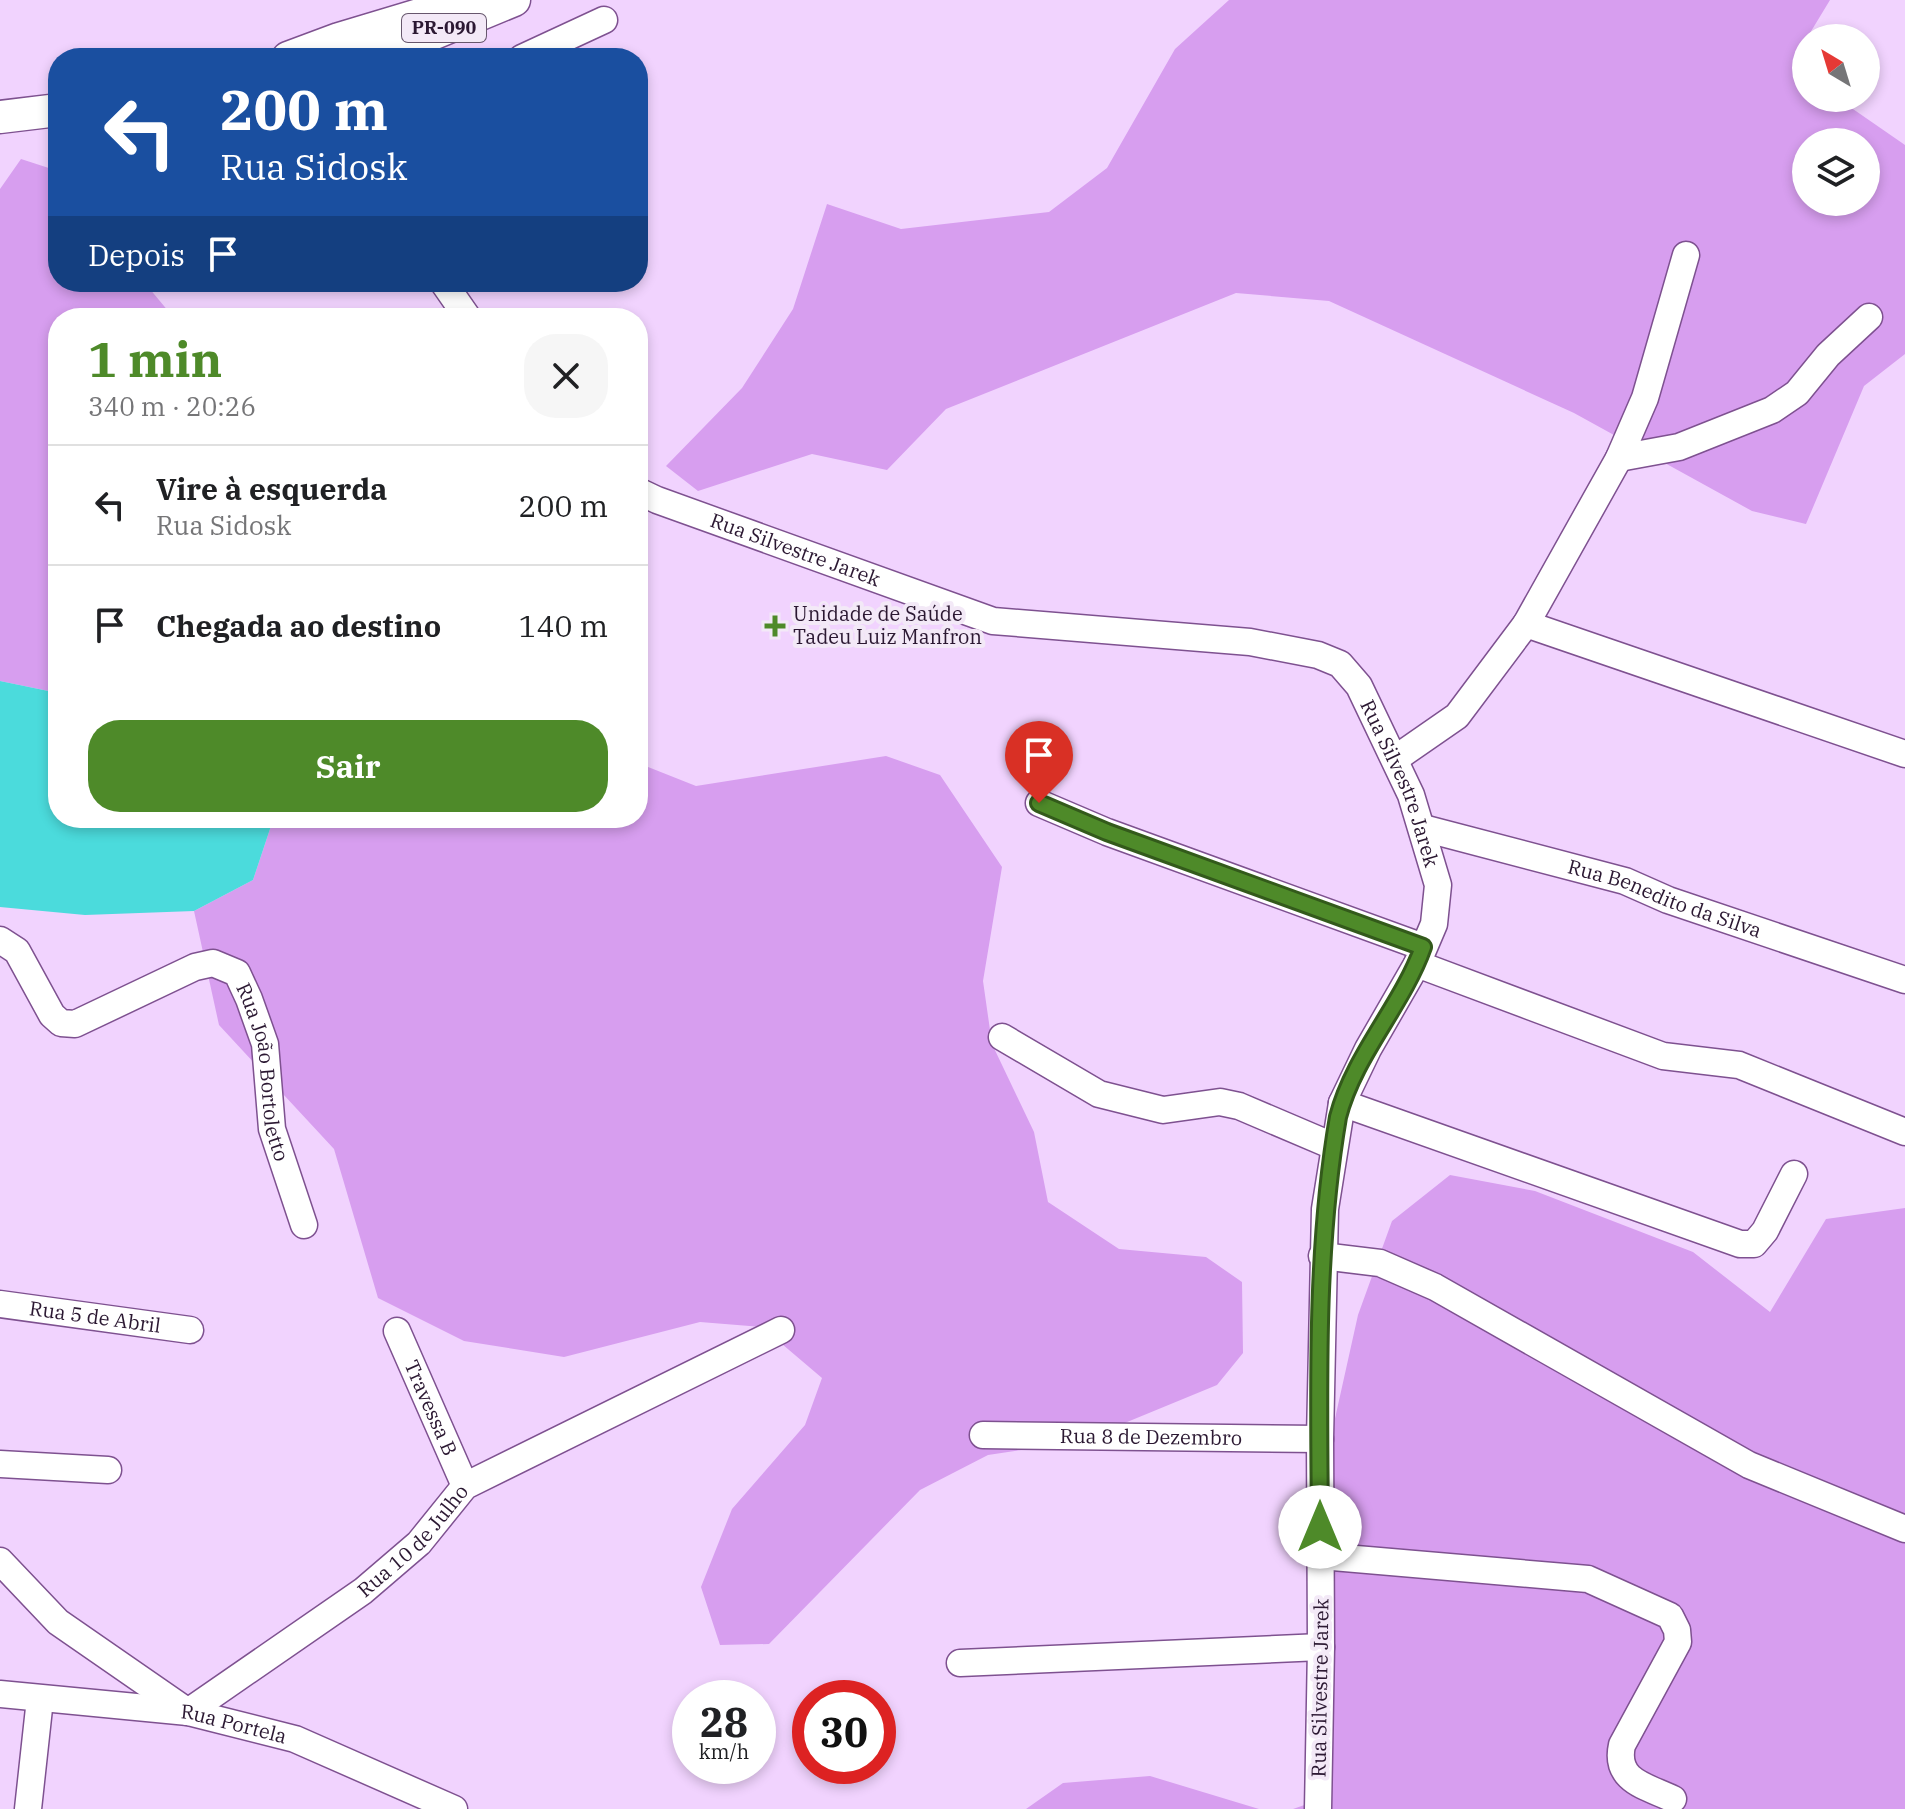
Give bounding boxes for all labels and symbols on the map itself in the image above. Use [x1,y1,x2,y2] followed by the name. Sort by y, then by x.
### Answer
[402,14,486,42] road number: PR-090
[1792,24,1880,112] north arrow
[707,506,884,592] street label: Rua Silvestre Jarek
[793,600,982,650] place label: Unidade de Saúde Tadeu Luiz Manfron
[764,615,786,637] marker: Unidade de Saúde Tadeu Luiz Manfron
[1354,695,1446,870] street label: Rua Silvestre Jarek
[1005,721,1073,803] pin
[1565,853,1765,944] street label: Rua Benedito da Silva
[230,978,296,1164] street label: Rua João Bortoletto
[28,1294,163,1339] street label: Rua 5 de Abril
[398,1356,464,1460] street label: Travessa B
[1060,1422,1242,1451] street label: Rua 8 de Dezembro
[351,1479,474,1603] street label: Rua 10 de Julho
[1278,1485,1362,1569] position arrow
[1304,1598,1335,1778] street label: Rua Silvestre Jarek
[792,1680,896,1784] speed limit sign: 30
[180,1697,290,1749] street label: Rua Portela

